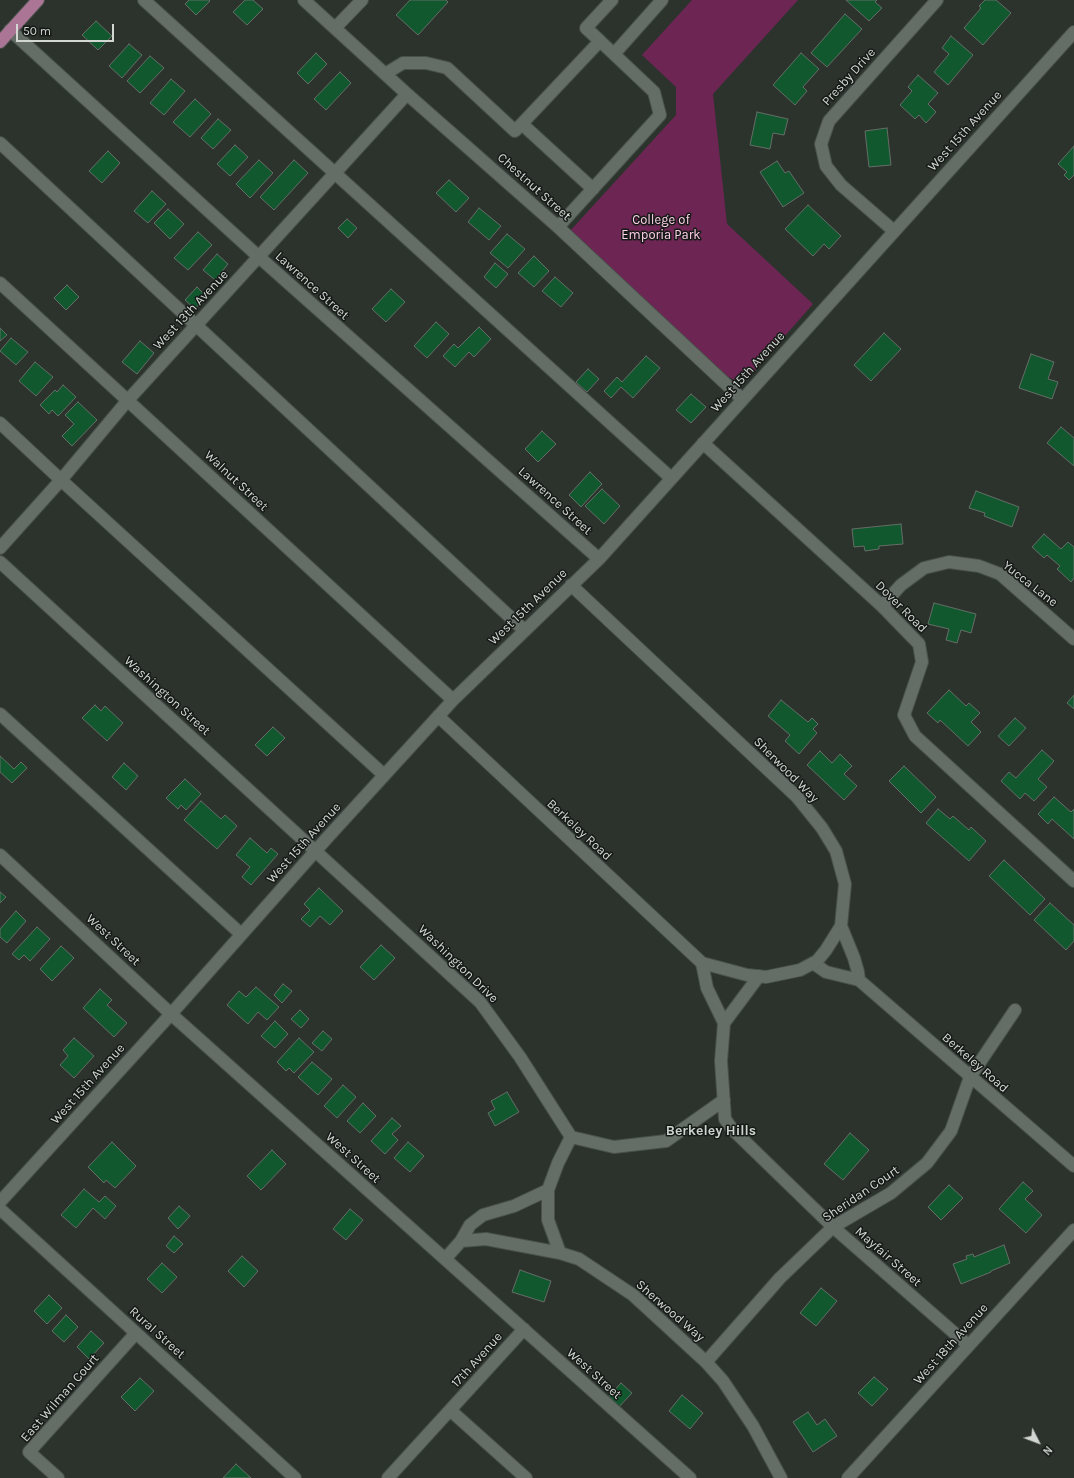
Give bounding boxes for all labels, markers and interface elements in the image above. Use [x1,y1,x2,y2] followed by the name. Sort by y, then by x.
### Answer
[18,16,116,42] scale bar
[23,24,51,38] text: 50 m
[819,45,879,109] street label: Presby Drive
[925,88,1005,174] street label: West 15th Avenue
[494,150,574,224] street label: Chestnut Street
[621,212,701,243] park label: College of Emporia Park
[272,249,352,323] street label: Lawrence Street
[150,267,232,353] street label: West 13th Avenue
[708,329,788,415] street label: West 15th Avenue
[201,448,271,514] street label: Walnut Street
[515,464,595,538] street label: Lawrence Street
[999,558,1061,610] street label: Yucca Lane
[486,566,570,648] street label: West 15th Avenue
[872,578,930,636] street label: Dover Road
[121,653,213,739] street label: Washington Street
[750,734,822,806] street label: Sherwood Way
[543,796,615,864] street label: Berkeley Road
[264,800,344,886] street label: West 15th Avenue
[83,911,143,969] street label: West Street
[415,922,501,1006] street label: Washington Drive
[939,1030,1011,1096] street label: Berkeley Road
[48,1041,128,1127] street label: West 15th Avenue
[666,1123,756,1139] district label: Berkeley Hills
[322,1129,384,1187] street label: West Street
[820,1163,902,1225] street label: Sheridan Court
[851,1224,925,1290] street label: Mayfair Street
[632,1277,708,1345] street label: Sherwood Way
[911,1300,991,1388] street label: West 18th Avenue
[126,1304,188,1362] street label: Rural Street
[448,1329,506,1391] street label: 17th Avenue
[563,1345,625,1403] street label: West Street
[18,1351,102,1445] street label: East Wilman Court
[1018,1422,1058,1462] north arrow
[1040,1443,1055,1458] text: N

